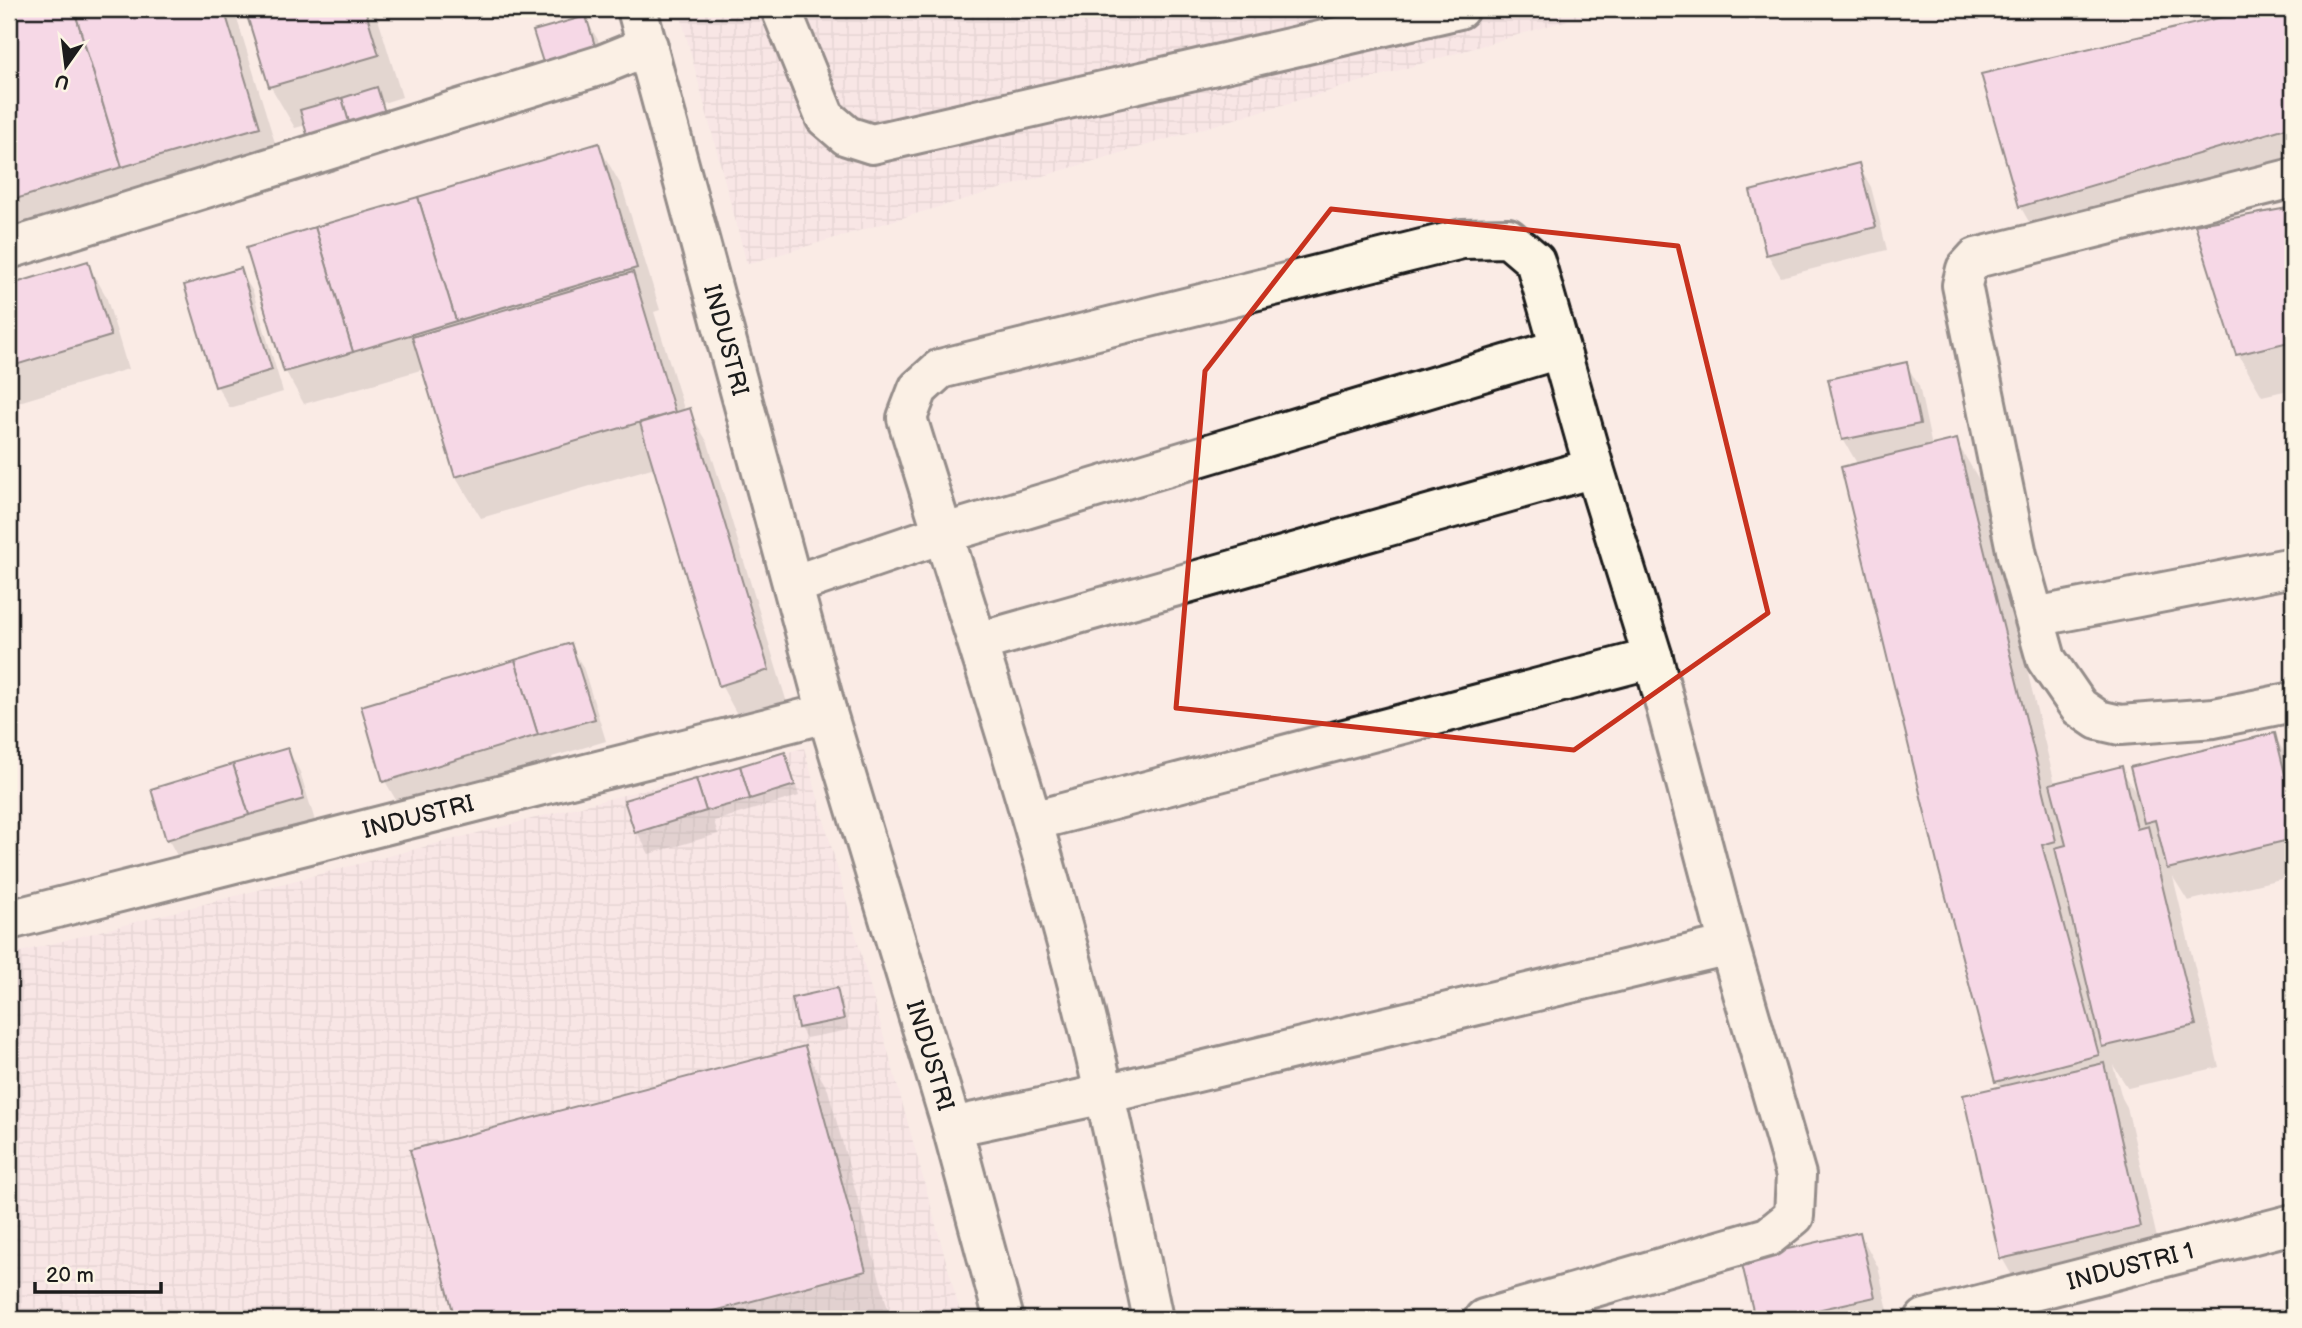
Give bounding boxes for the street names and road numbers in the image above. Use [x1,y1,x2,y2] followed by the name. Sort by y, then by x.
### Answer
[697,282,755,399] street label: INDUSTRI
[360,789,477,845] street label: INDUSTRI
[900,997,960,1114] street label: INDUSTRI
[2064,1236,2197,1297] street label: INDUSTRI 1

